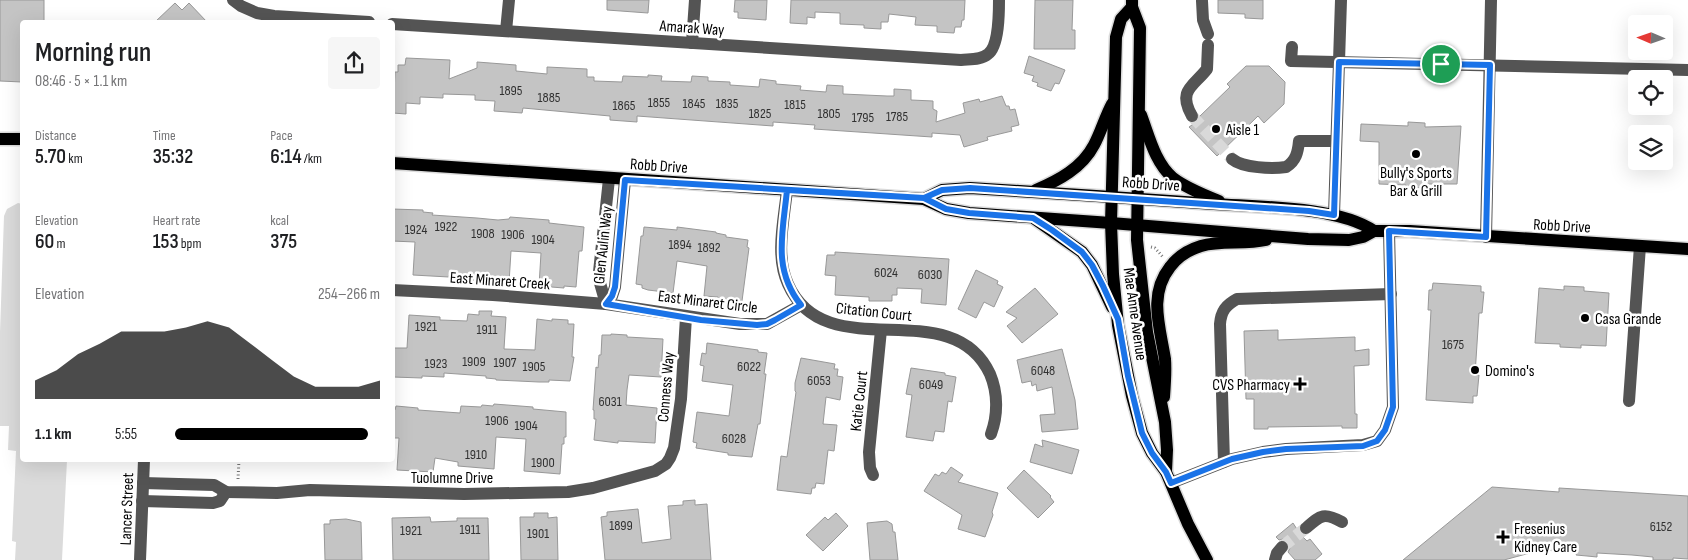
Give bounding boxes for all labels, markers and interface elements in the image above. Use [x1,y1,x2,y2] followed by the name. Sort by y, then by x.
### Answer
[1628,15,1672,60] north arrow
[1628,15,1673,170] map controls
[658,17,725,40] street label: Amarak Way
[35,36,151,69] text: Morning run
[328,37,380,89] button: share
[1420,43,1462,85] pin
[1427,50,1455,78] icon: arrive
[1628,70,1673,115] button: locate
[35,72,127,91] text: 08:46 · 5 × 1.1 km
[500,82,523,99] house number: 1895
[538,89,561,106] house number: 1885
[648,94,671,111] house number: 1855
[683,95,706,112] house number: 1845
[716,95,739,112] house number: 1835
[784,96,806,113] house number: 1815
[613,97,636,114] house number: 1865
[749,105,772,122] house number: 1825
[818,105,841,122] house number: 1805
[886,108,908,125] house number: 1785
[852,109,875,126] house number: 1795
[1225,121,1260,140] place label: Aisle 1
[1210,123,1222,135] marker: Aisle 1
[1628,125,1673,170] button: layers
[35,127,76,144] text: Distance
[153,127,176,144] text: Time
[270,127,293,144] text: Pace
[35,144,66,169] text: 5.70
[153,144,193,169] text: 35:32
[270,144,302,169] text: 6:14
[1410,148,1422,160] marker: Bully's Sports Bar & Grill
[66,150,83,167] text: km
[302,150,322,167] text: /km
[629,155,688,178] street label: Robb Drive
[1380,164,1452,201] place label: Bully's Sports Bar & Grill
[1121,173,1180,196] street label: Robb Drive
[590,205,617,285] street label: Glen Aulin Way
[35,212,78,229] text: Elevation
[153,212,200,229] text: Heart rate
[270,212,289,229] text: kcal
[1533,216,1591,237] street label: Robb Drive
[435,218,458,235] house number: 1922
[405,221,427,238] house number: 1924
[471,225,495,242] house number: 1908
[501,226,525,243] house number: 1906
[35,229,54,254] text: 60
[153,229,179,254] text: 153
[270,229,297,254] text: 375
[531,231,555,248] house number: 1904
[54,235,66,252] text: m
[179,235,201,252] text: bpm
[668,236,692,253] house number: 1894
[697,239,721,256] house number: 1892
[874,264,898,281] house number: 6024
[918,266,942,283] house number: 6030
[1119,267,1150,362] street label: Mae Anne Avenue
[449,269,551,294] street label: East Minaret Creek
[35,285,84,304] text: Elevation
[318,285,380,304] text: 254–266 m
[657,287,759,318] street label: East Minaret Circle
[835,299,913,326] street label: Citation Court
[1595,310,1662,329] place label: Casa Grande
[1579,312,1591,324] marker: Casa Grande
[415,318,437,335] house number: 1921
[477,321,498,338] house number: 1911
[1442,336,1465,353] house number: 1675
[654,351,679,423] street label: Conness Way
[462,353,486,370] house number: 1909
[494,354,517,371] house number: 1907
[425,355,448,372] house number: 1923
[523,358,546,375] house number: 1905
[737,358,761,375] house number: 6022
[1031,362,1055,379] house number: 6048
[1485,362,1535,381] place label: Domino's
[1469,364,1481,376] marker: Domino's
[847,370,872,432] street label: Katie Court
[807,372,831,389] house number: 6053
[919,376,943,393] house number: 6049
[1212,376,1290,395] place label: CVS Pharmacy
[1294,378,1306,390] marker: CVS Pharmacy
[598,393,622,410] house number: 6031
[485,412,509,429] house number: 1906
[514,417,538,434] house number: 1904
[35,425,72,444] text: 1.1 km
[115,425,137,444] text: 5:55
[722,430,746,447] house number: 6028
[465,446,487,463] house number: 1910
[531,454,555,471] house number: 1900
[411,469,493,488] street label: Tuolumne Drive
[117,472,138,546] street label: Lancer Street
[609,517,633,534] house number: 1899
[1650,518,1672,535] house number: 6152
[1514,520,1577,557] place label: Fresenius Kidney Care
[460,521,481,538] house number: 1911
[400,522,422,539] house number: 1921
[527,525,549,542] house number: 1901
[1496,530,1510,544] marker: Fresenius Kidney Care

